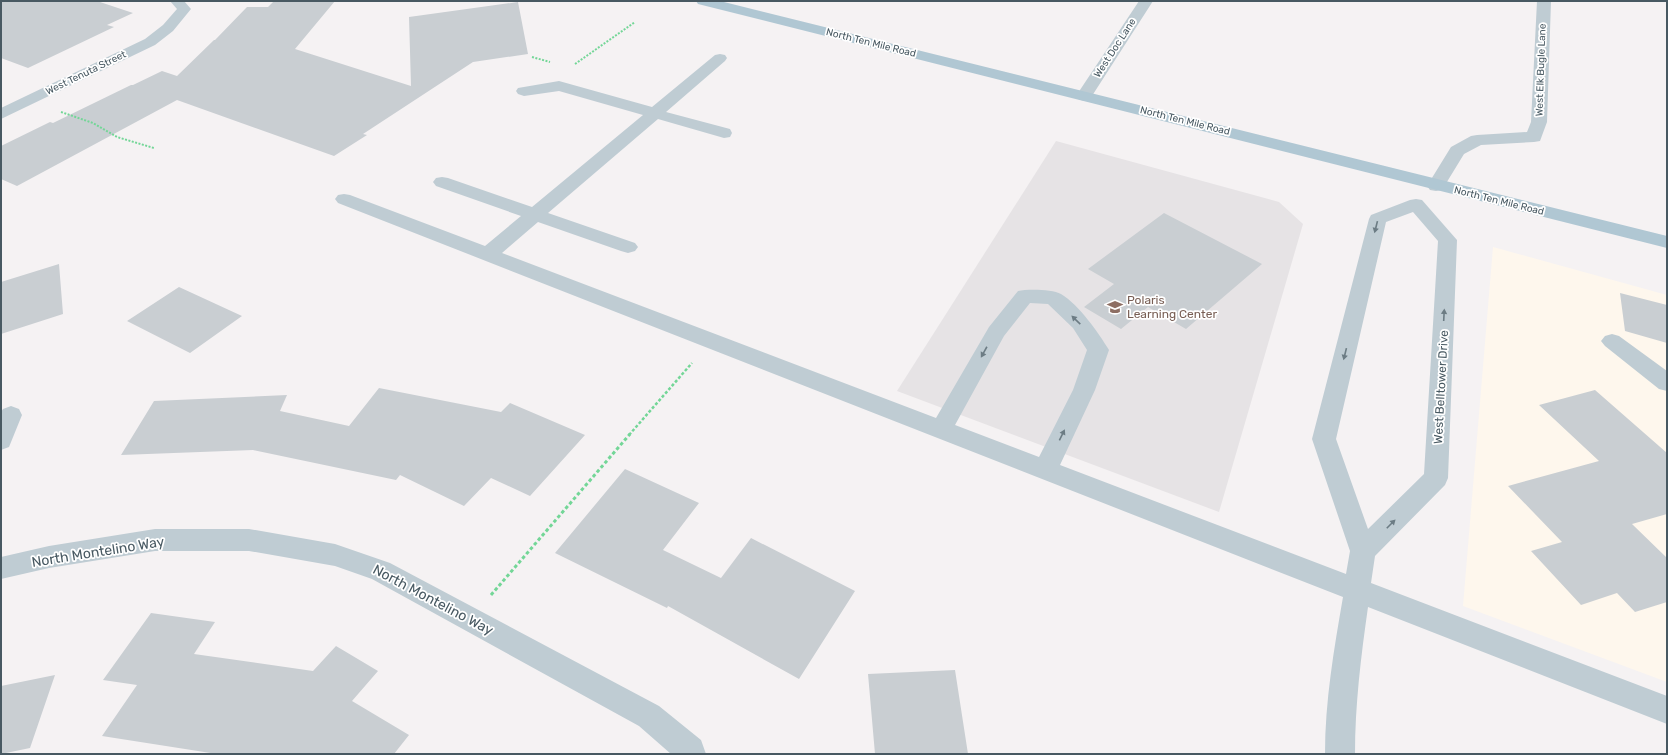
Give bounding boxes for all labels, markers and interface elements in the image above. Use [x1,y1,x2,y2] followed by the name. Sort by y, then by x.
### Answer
[1091,16,1139,80] street label: West Doc Lane
[1533,23,1549,117] street label: West Elk Bugle Lane
[825,26,917,60] street label: North Ten Mile Road
[44,48,128,98] street label: West Tenuta Street
[1139,104,1231,138] street label: North Ten Mile Road
[1453,184,1545,218] street label: North Ten Mile Road
[1373,221,1379,234] one-way arrow
[1127,293,1217,321] place label: Polaris Learning Center
[1106,298,1124,316] school or university icon: Polaris Learning Center
[1441,309,1448,321] one-way arrow
[1071,315,1081,325] one-way arrow
[1431,329,1451,444] street label: West Belltower Drive
[981,347,988,358] one-way arrow
[1342,348,1348,360] one-way arrow
[1059,429,1065,441] one-way arrow
[1386,519,1396,528] one-way arrow
[30,533,166,571] street label: North Montelino Way
[370,561,496,639] street label: North Montelino Way

